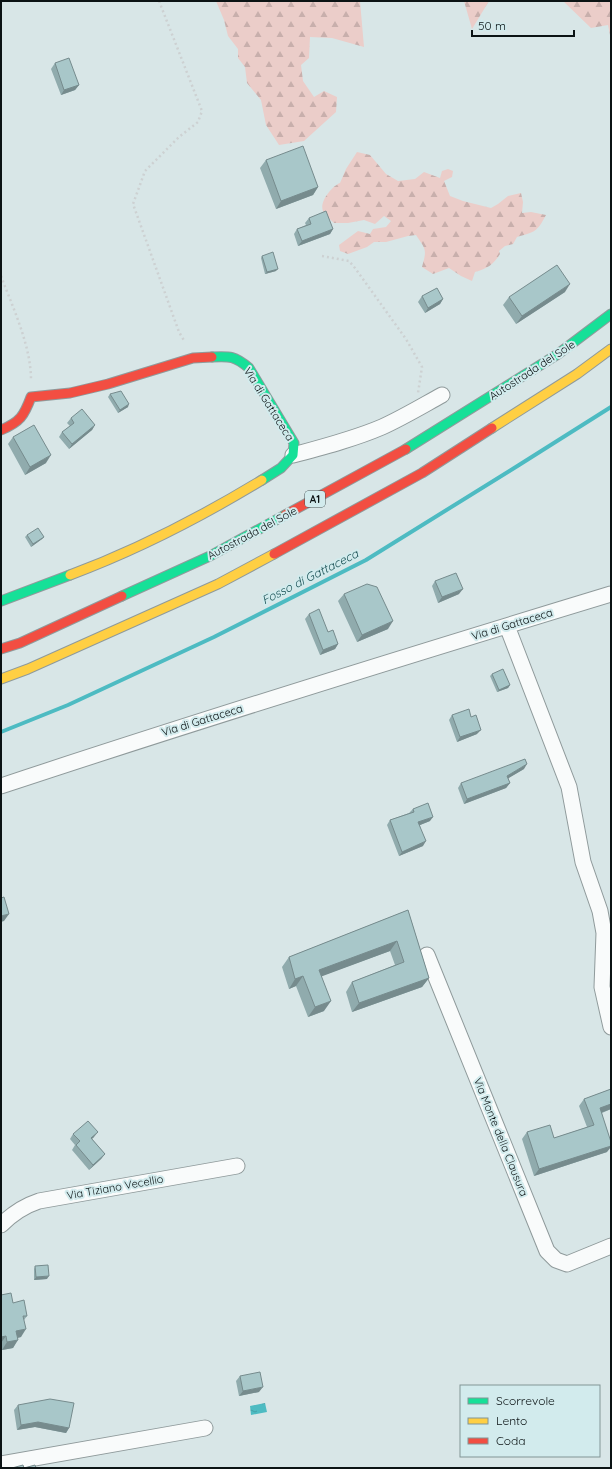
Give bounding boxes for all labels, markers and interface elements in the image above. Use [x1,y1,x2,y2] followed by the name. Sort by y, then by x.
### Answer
[472,12,574,38] scale bar
[478,18,506,33] text: 50 m
[486,337,578,403] street label: Autostrada del Sole
[241,365,297,443] street label: Via di Gattaceca
[305,491,325,507] road number: A1
[205,503,299,563] street label: Autostrada del Sole
[259,545,361,607] water label: Fosso di Gattaceca
[470,605,554,643] street label: Via di Gattaceca
[160,701,244,739] street label: Via di Gattaceca
[471,1076,531,1198] street label: Via Monte della Clausura
[66,1172,165,1202] street label: Via Tiziano Vecellio
[460,1385,600,1457] legend
[496,1393,555,1408] text: Scorrevole
[496,1413,527,1428] text: Lento
[496,1433,526,1448] text: Coda

